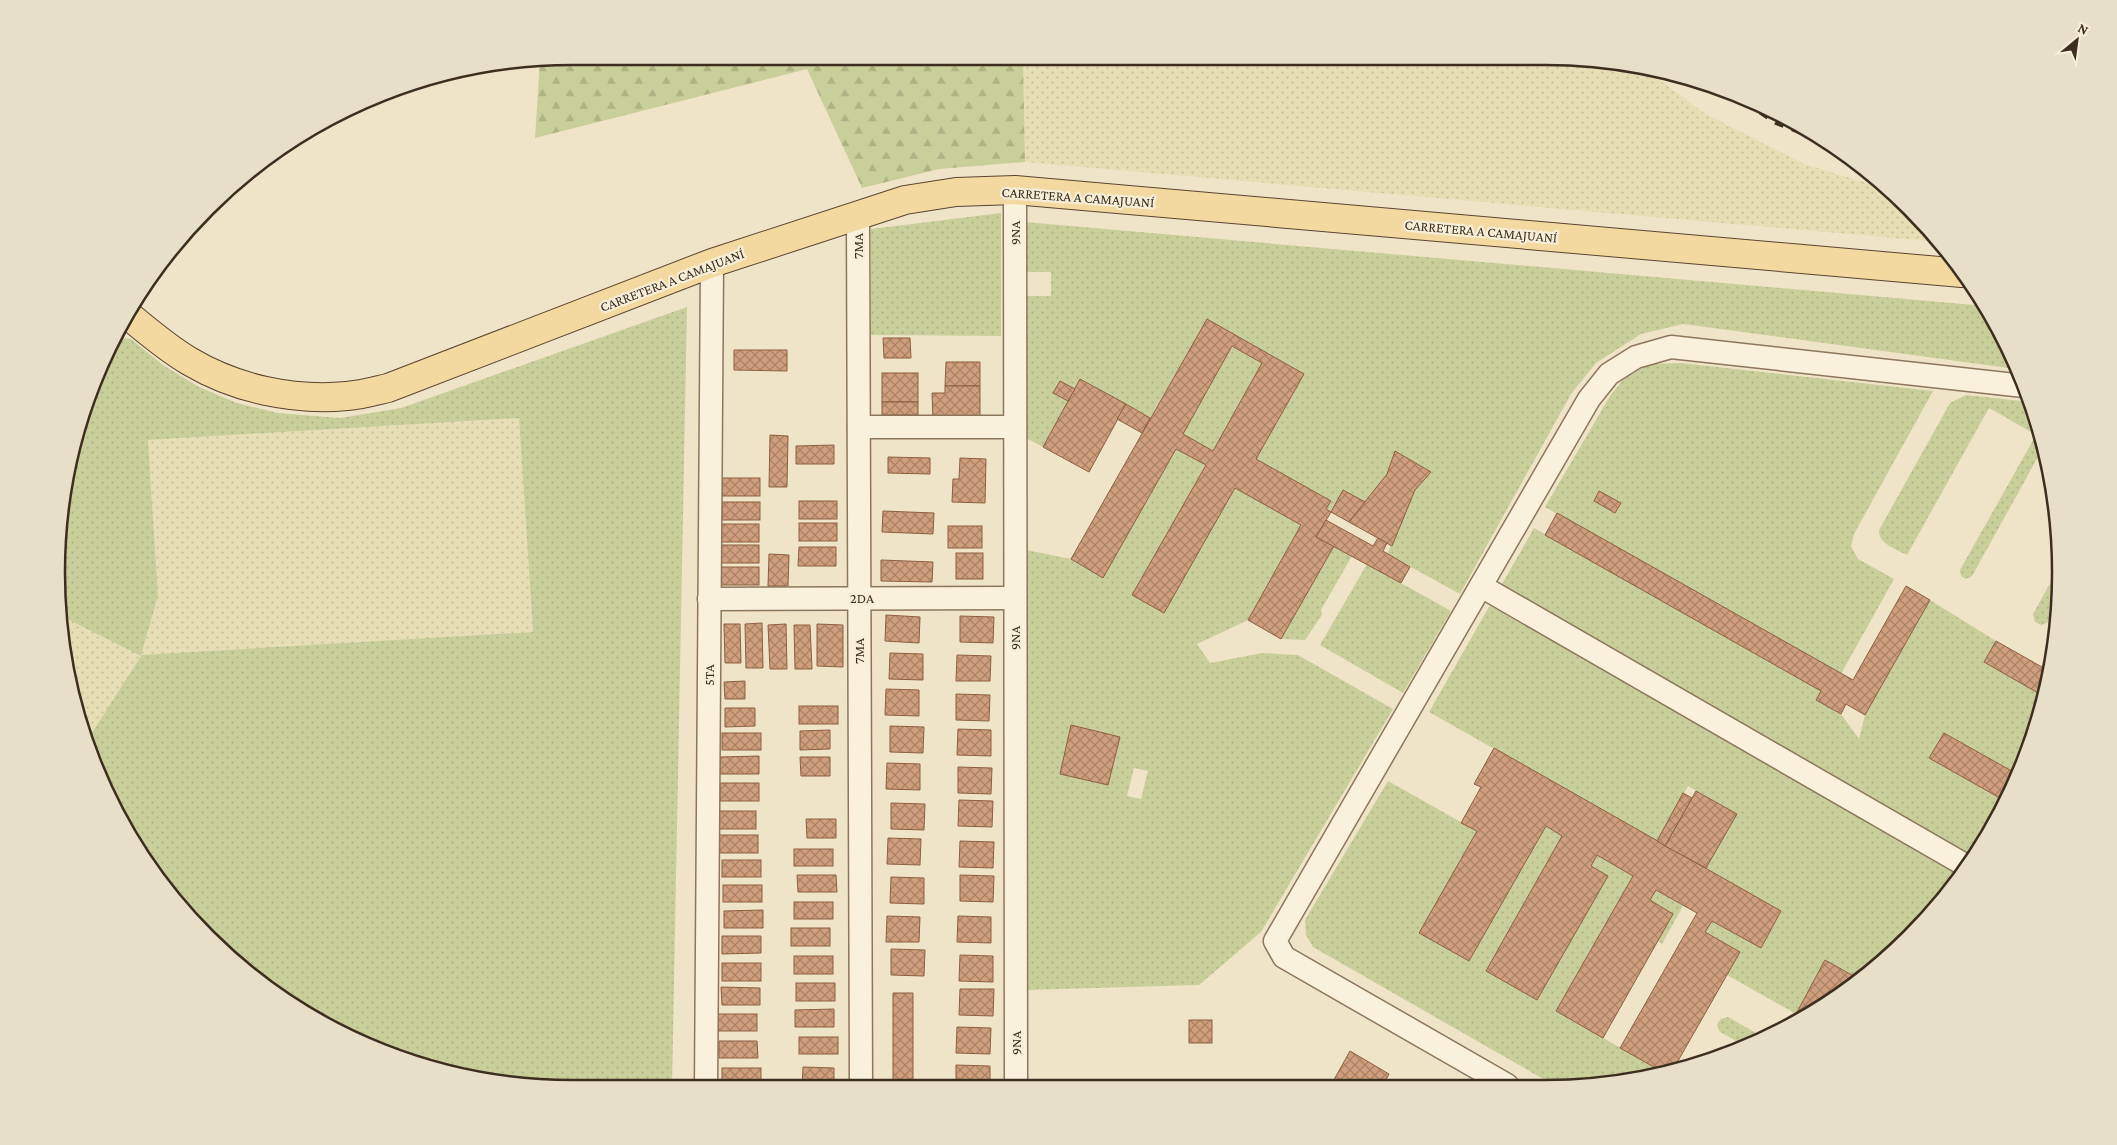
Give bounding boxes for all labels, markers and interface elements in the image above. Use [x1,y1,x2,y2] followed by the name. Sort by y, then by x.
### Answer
[2052,15,2102,65] north arrow
[2075,19,2092,38] text: N
[1001,184,1155,210] street label: CARRETERA A CAMAJUANÍ
[1404,216,1558,246] street label: CARRETERA A CAMAJUANÍ
[1007,221,1023,245] street label: 9NA
[850,233,866,259] street label: 7MA
[598,245,746,315] street label: CARRETERA A CAMAJUANÍ
[850,590,874,606] street label: 2DA
[1007,626,1023,650] street label: 9NA
[851,638,867,664] street label: 7MA
[701,664,717,686] street label: 5TA
[1008,1031,1024,1055] street label: 9NA

